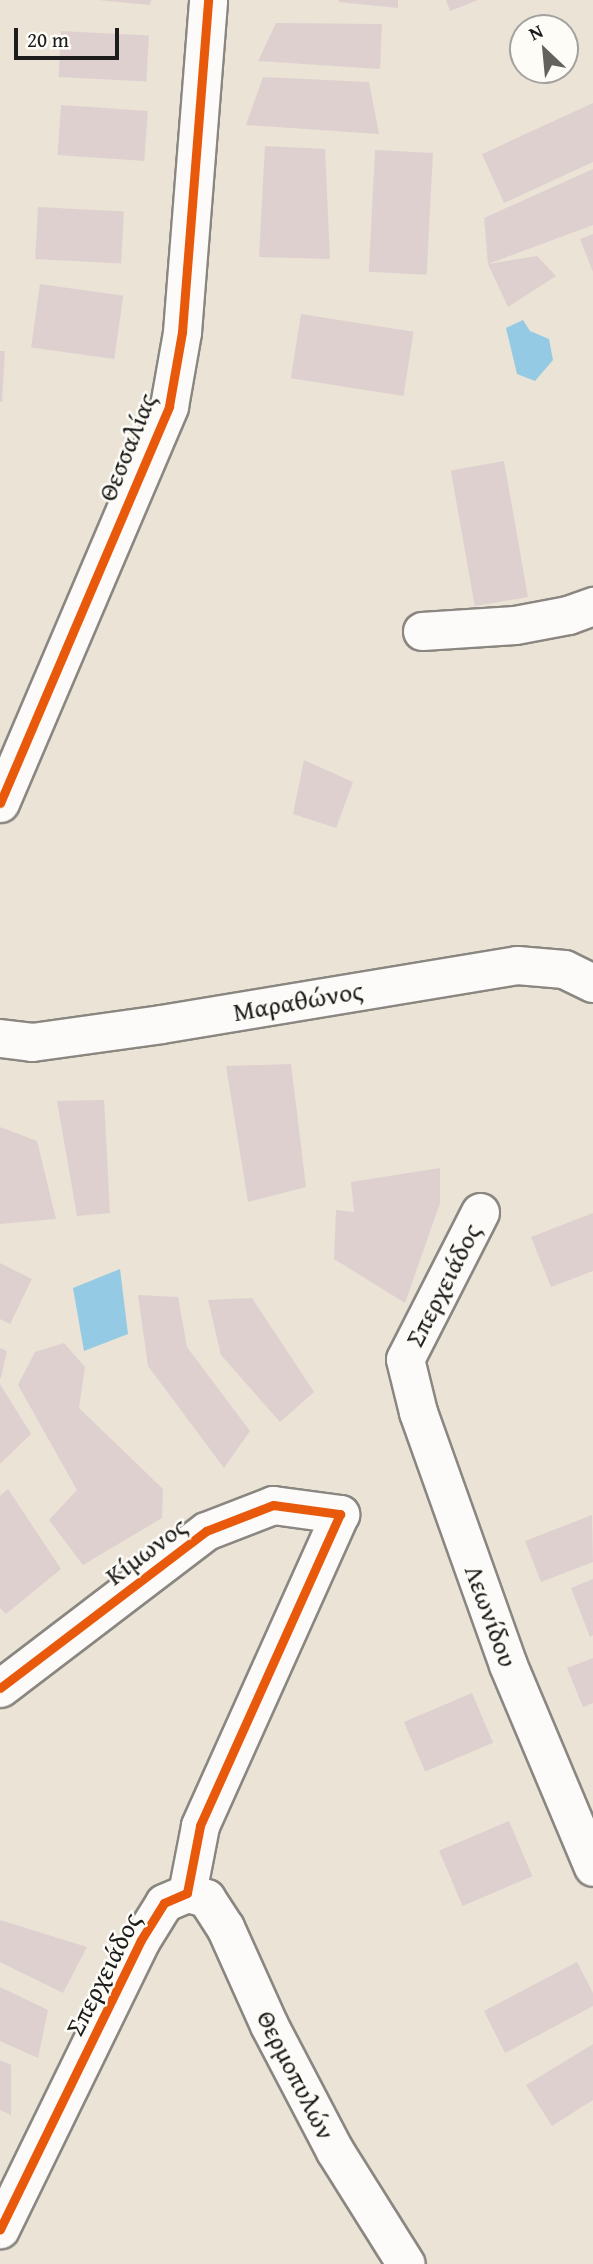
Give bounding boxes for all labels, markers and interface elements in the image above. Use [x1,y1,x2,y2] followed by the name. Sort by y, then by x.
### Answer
[18,14,122,58] scale bar
[509,14,579,84] north arrow
[524,17,548,47] text: N
[27,24,69,55] text: 20 m
[91,388,163,506] street label: Θεσσαλίας
[231,974,365,1028] street label: Μαραθώνος
[399,1218,487,1352] street label: Σπερχειάδος
[99,1510,193,1592] street label: Κίμωνος
[458,1561,524,1671] street label: Λεωνίδου
[59,1907,147,2041] street label: Σπερχειάδος
[250,2005,342,2145] street label: Θερμοπυλών

